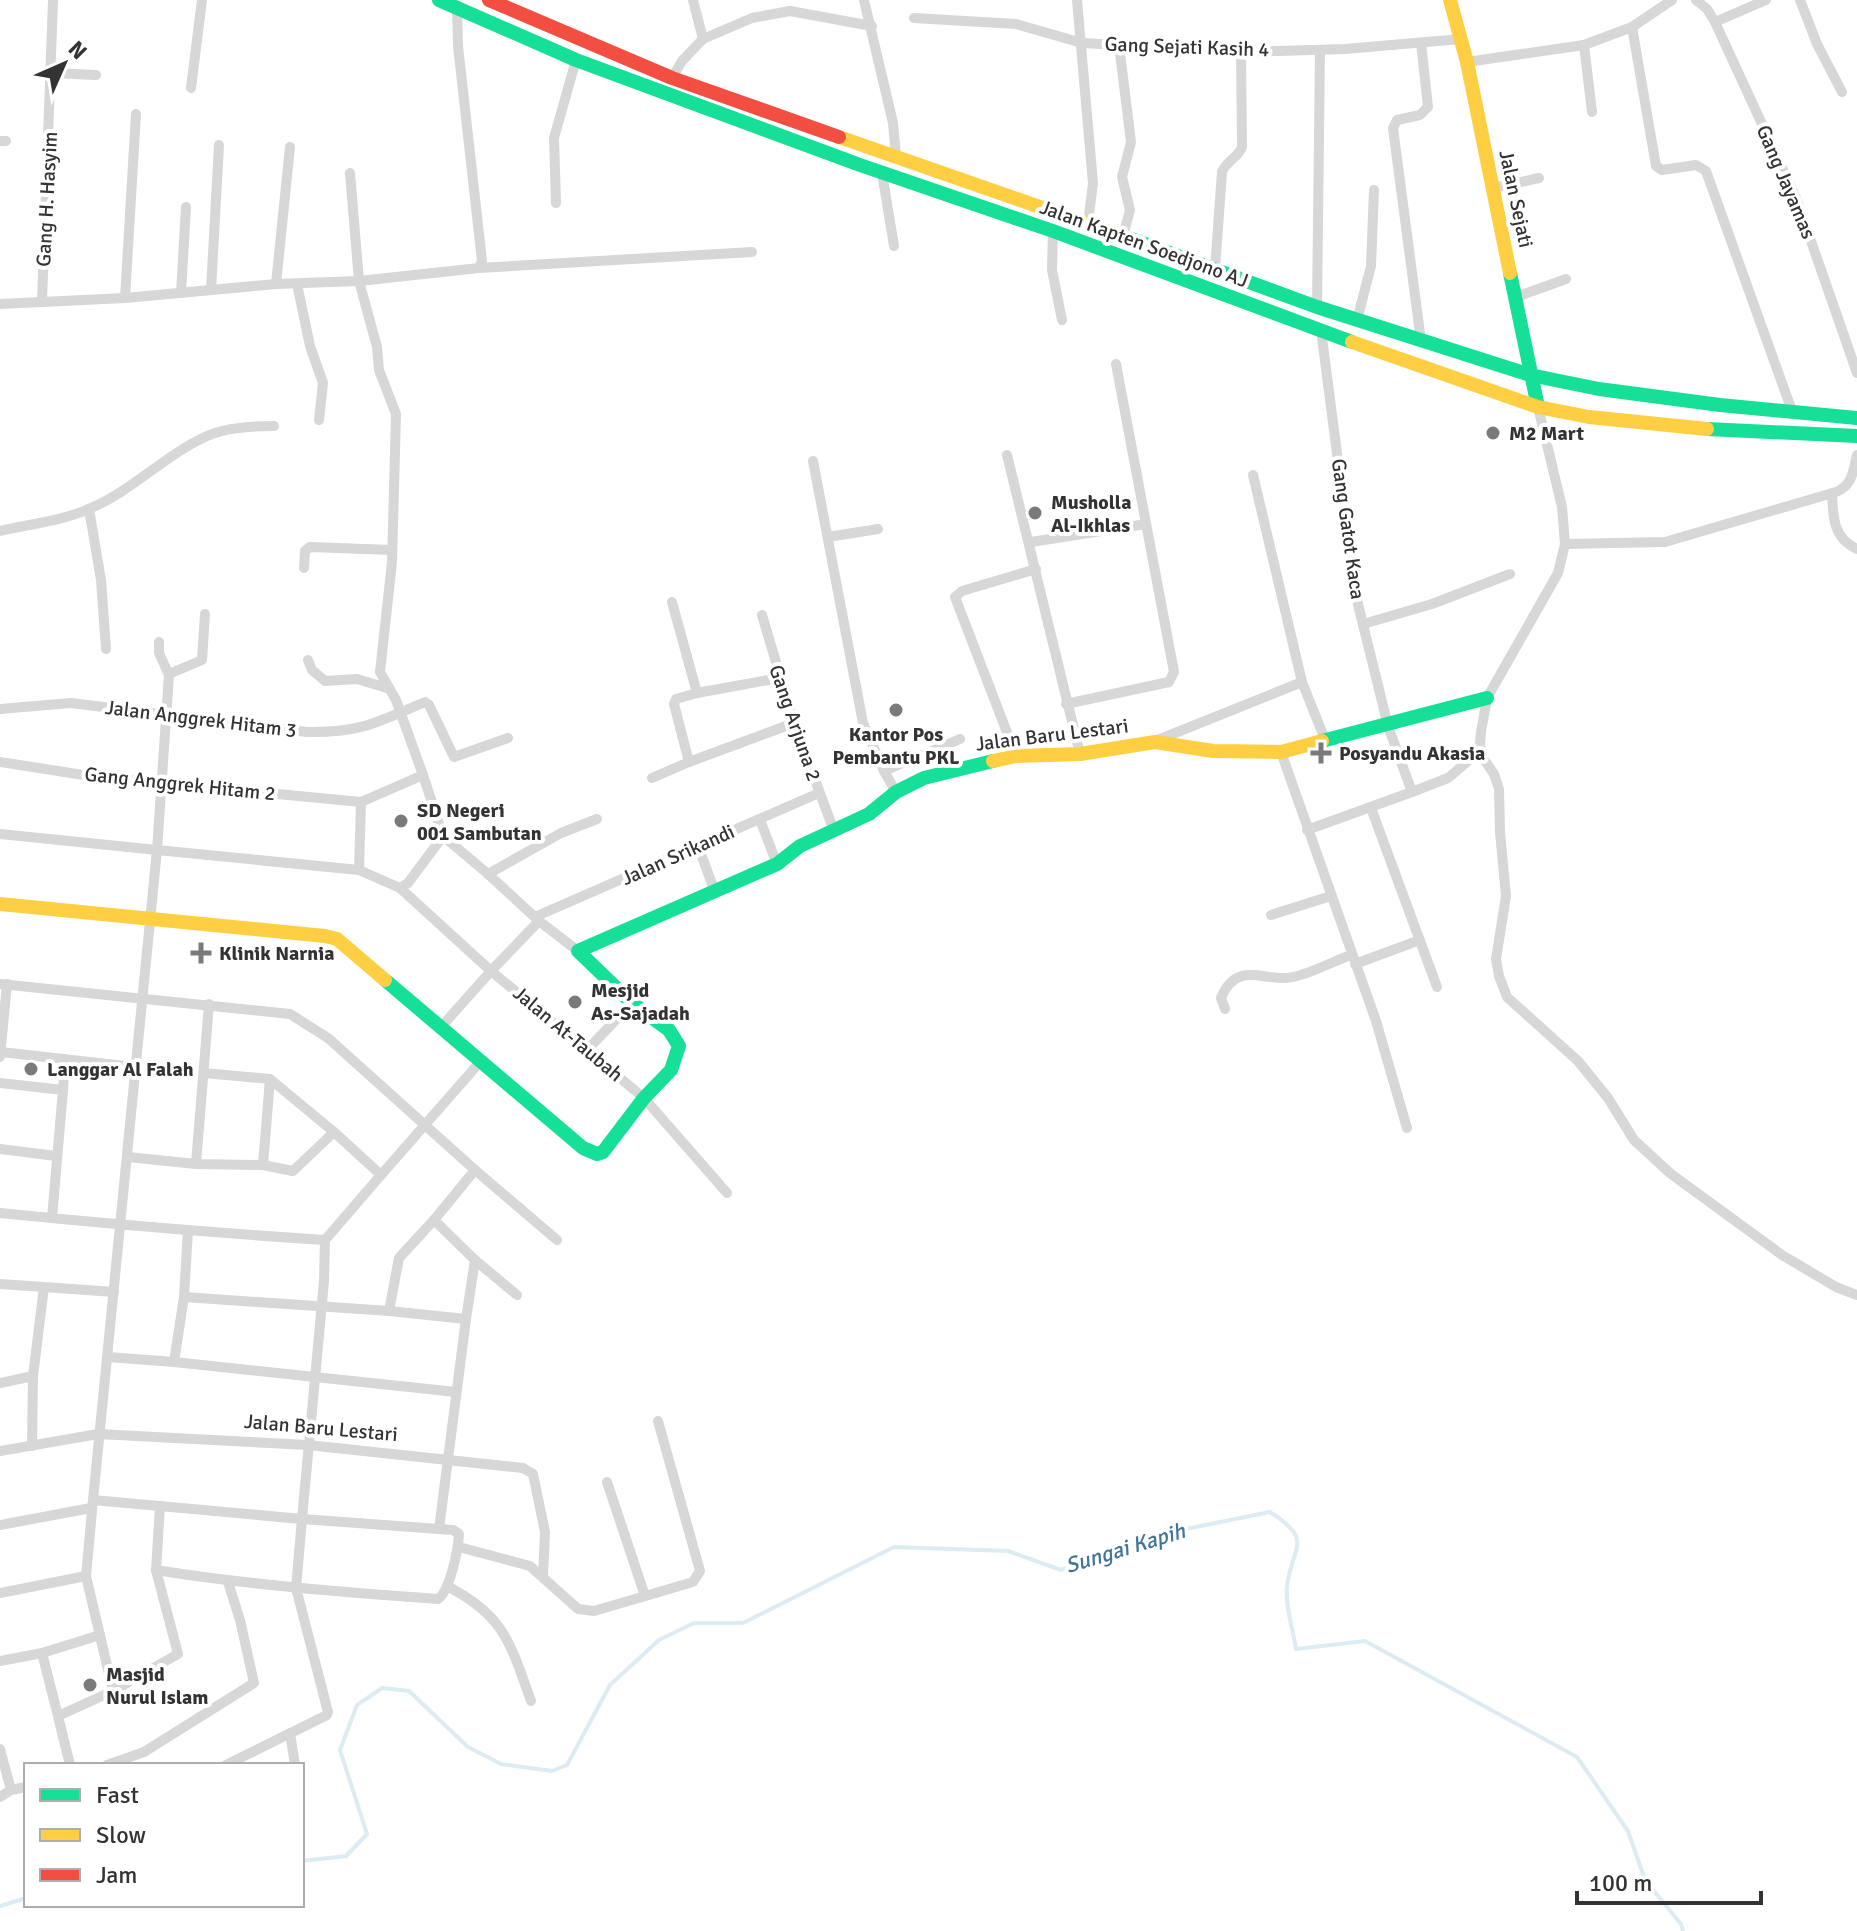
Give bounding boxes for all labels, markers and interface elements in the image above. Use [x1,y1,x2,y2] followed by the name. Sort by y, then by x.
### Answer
[24,24,104,104] north arrow
[1104,32,1270,62] street label: Gang Sejati Kasih 4
[63,35,93,65] text: N
[1751,121,1821,243] street label: Gang Jayamas
[31,131,63,267] street label: Gang H. Hasyim
[1493,148,1539,250] street label: Jalan Sejati
[1036,195,1252,293] street label: Jalan Kapten Soedjono AJ
[1509,421,1584,446] place label: M2 Mart
[1484,424,1502,442] marker: M2 Mart
[1326,457,1370,601] street label: Gang Gatot Kaca
[1051,490,1131,538] place label: Musholla Al-Ikhlas
[1026,504,1044,522] marker: Musholla Al-Ikhlas
[763,661,827,785] street label: Gang Arjuna 2
[104,695,298,743] street label: Jalan Anggrek Hitam 3
[887,701,905,719] marker: Kantor Pos Pembantu PKL
[974,713,1130,757] street label: Jalan Baru Lestari
[833,722,960,770] place label: Kantor Pos Pembantu PKL
[1339,741,1485,766] place label: Posyandu Akasia
[1310,742,1332,764] marker: Posyandu Akasia
[83,762,277,806] street label: Gang Anggrek Hitam 2
[417,798,542,846] place label: SD Negeri 001 Sambutan
[392,812,410,830] marker: SD Negeri 001 Sambutan
[618,819,738,891] street label: Jalan Srikandi
[219,941,334,966] place label: Klinik Narnia
[190,942,212,964] marker: Klinik Narnia
[591,978,690,1026] place label: Mesjid As-Sajadah
[508,981,628,1087] street label: Jalan At-Taubah
[566,993,584,1011] marker: Mesjid As-Sajadah
[47,1057,194,1082] place label: Langgar Al Falah
[22,1060,40,1078] marker: Langgar Al Falah
[243,1409,399,1447] street label: Jalan Baru Lestari
[1062,1517,1189,1579] water label: Sungai Kapih
[106,1662,208,1710] place label: Masjid Nurul Islam
[81,1676,99,1694] marker: Masjid Nurul Islam
[24,1763,304,1907] legend
[96,1780,139,1810] text: Fast
[96,1820,146,1850] text: Slow
[1577,1855,1761,1905] scale bar
[96,1860,137,1890] text: Jam
[1589,1868,1652,1898] text: 100 m

